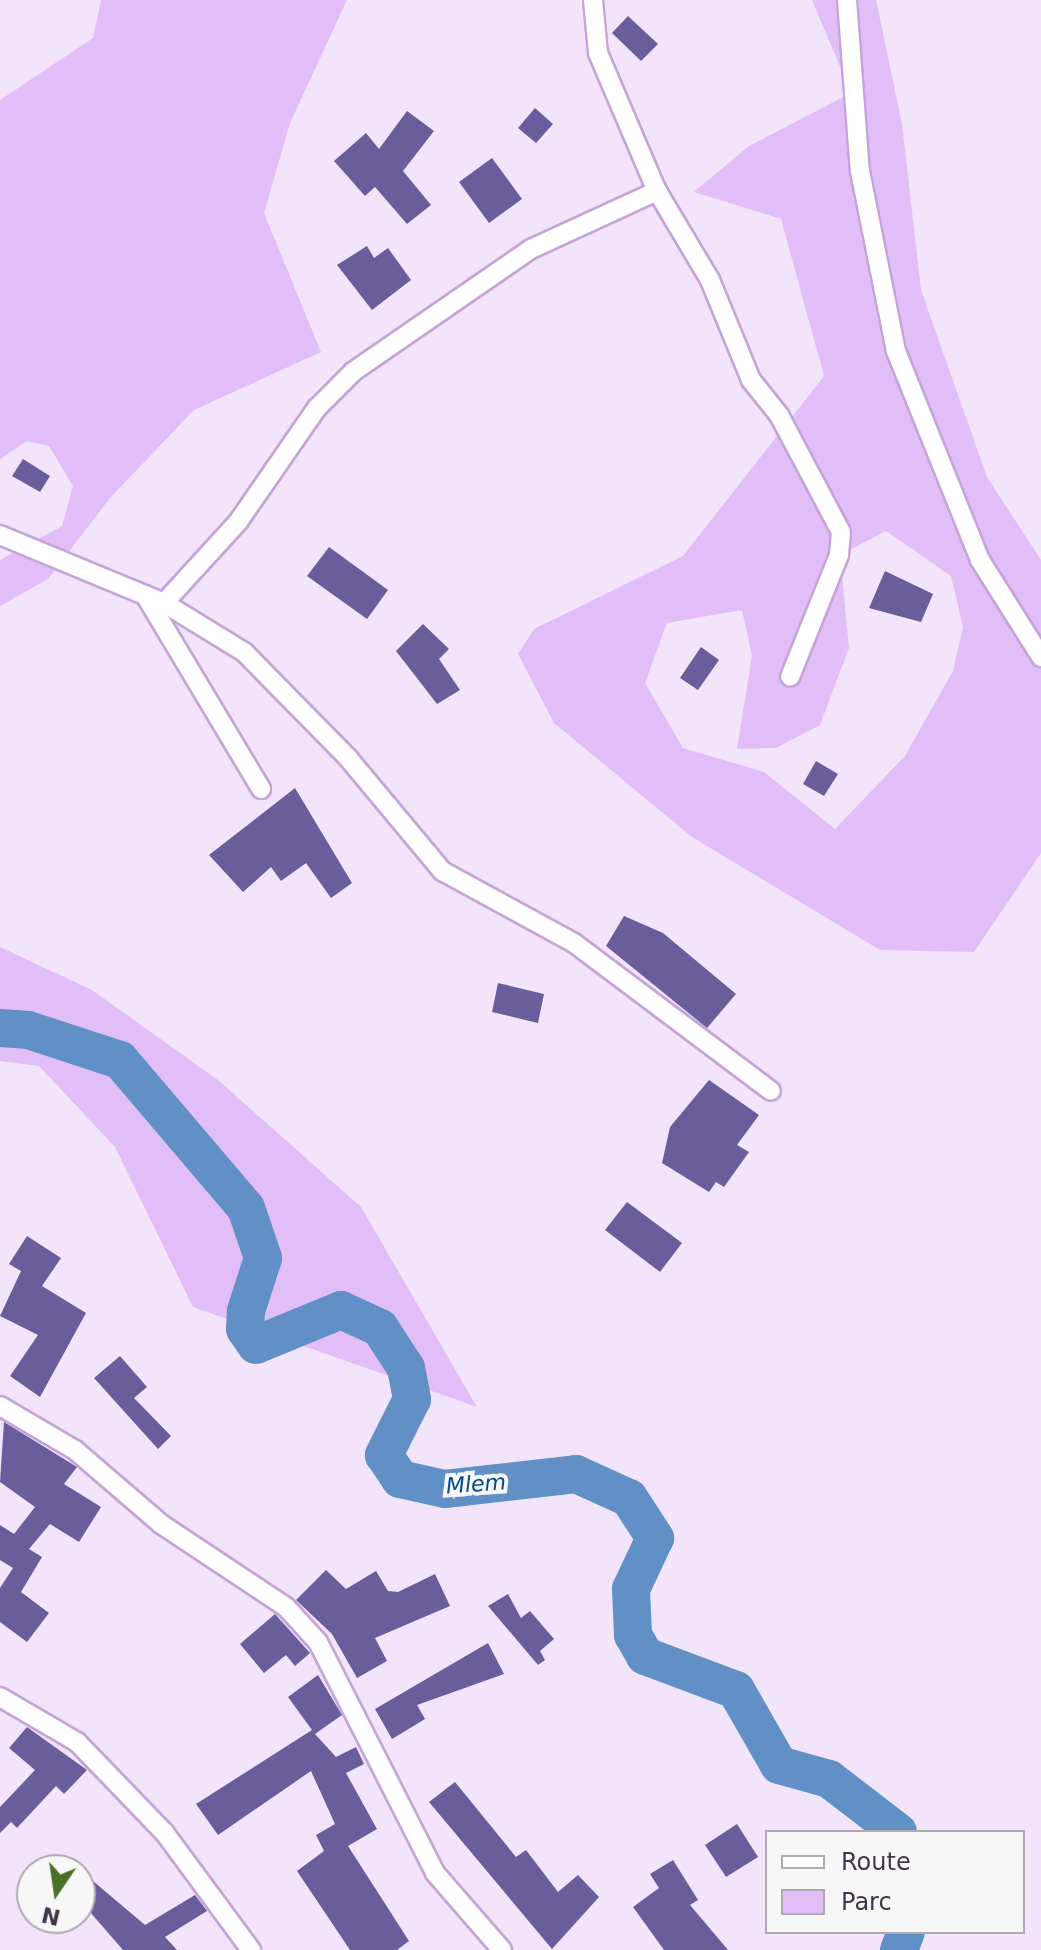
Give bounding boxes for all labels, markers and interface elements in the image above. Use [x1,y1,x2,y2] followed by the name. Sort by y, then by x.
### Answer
[445,1469,507,1499] water label: Mlem
[765,1830,1025,1934] legend
[841,1848,911,1876] text: Route
[16,1854,96,1934] north arrow
[841,1888,892,1916] text: Parc
[39,1902,63,1930] text: N

